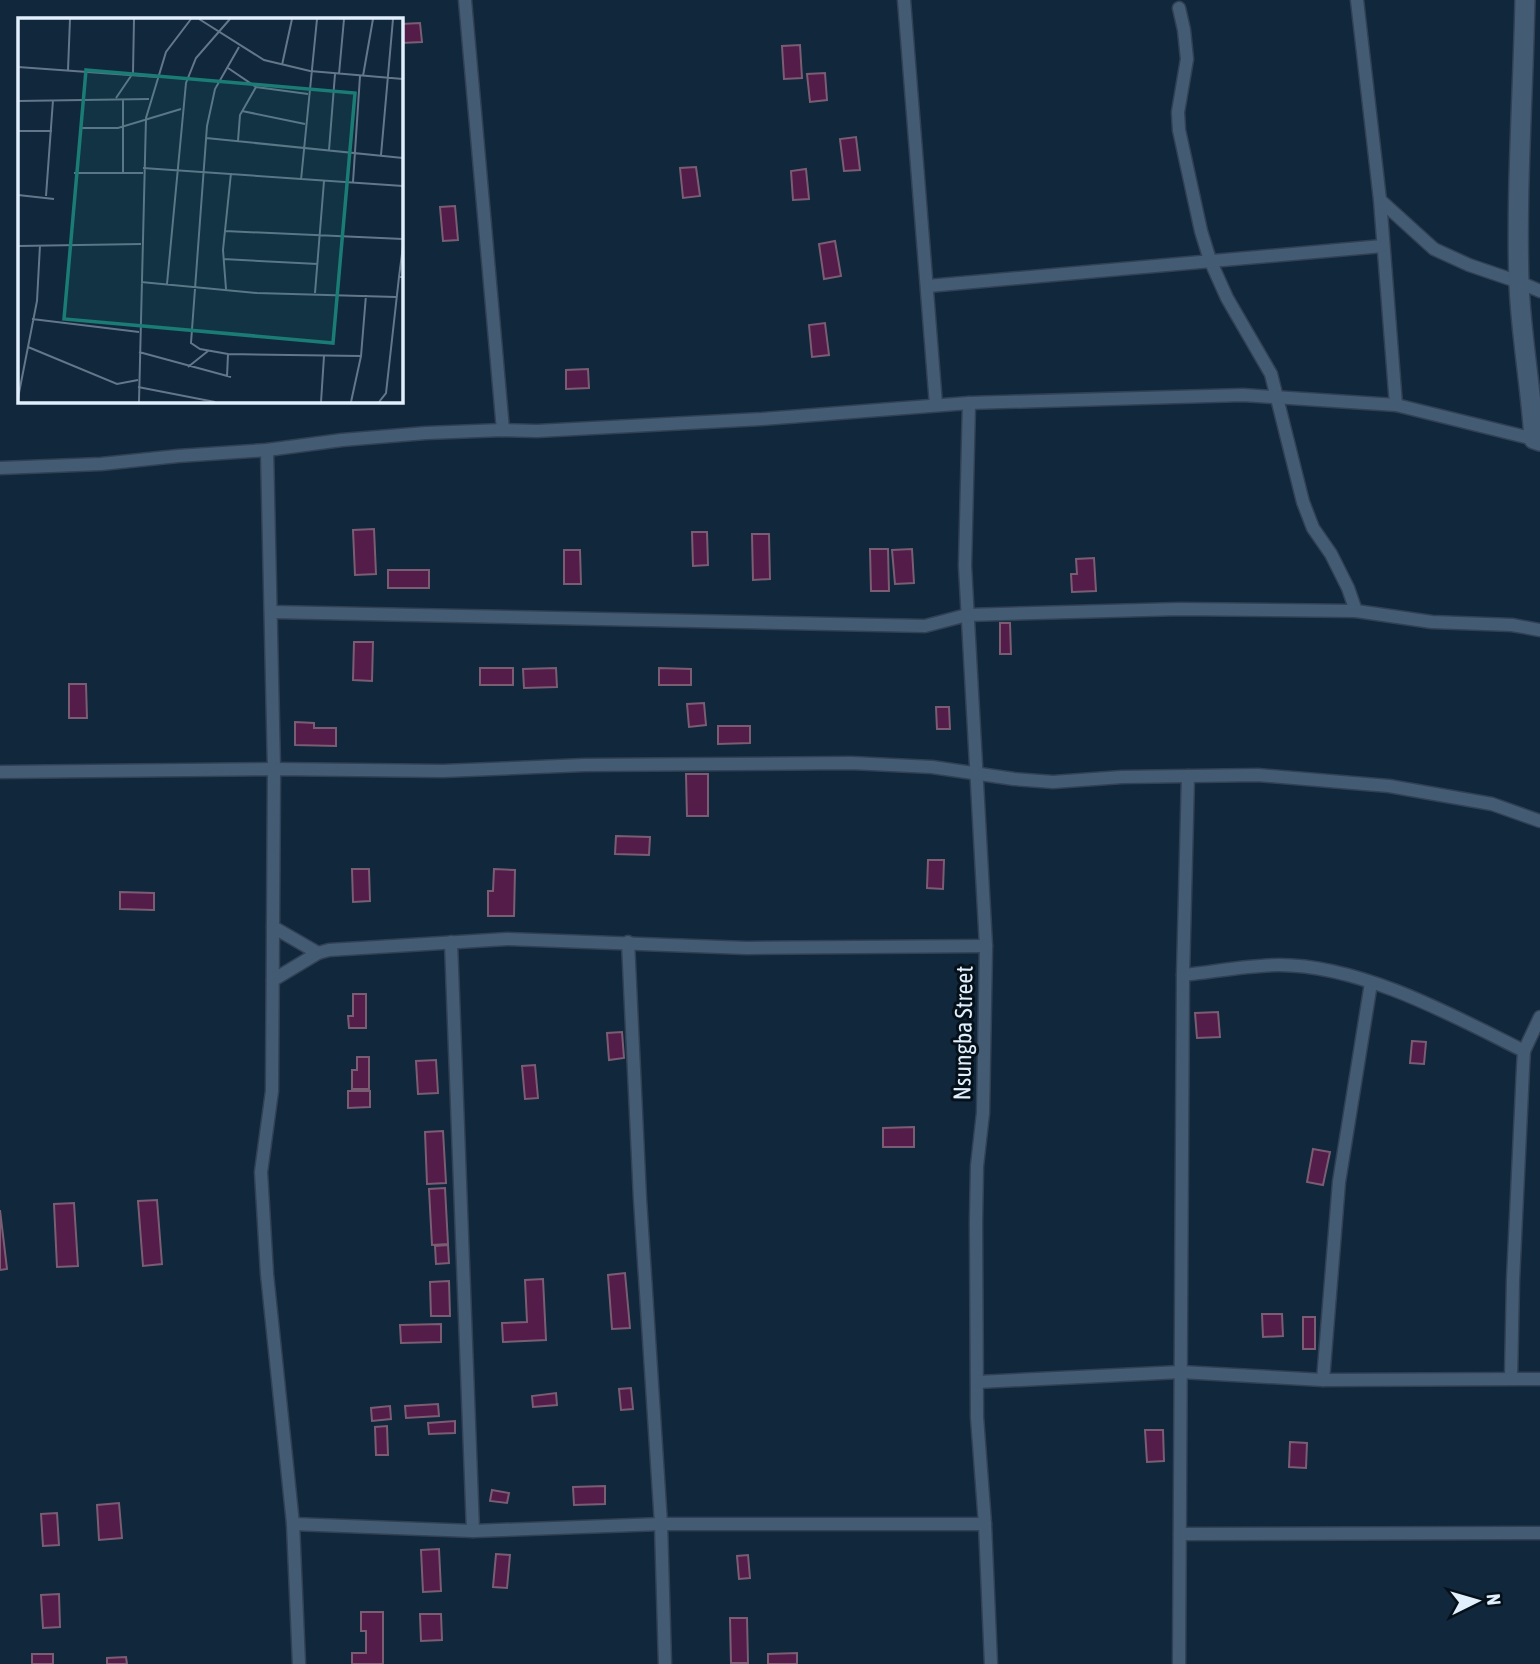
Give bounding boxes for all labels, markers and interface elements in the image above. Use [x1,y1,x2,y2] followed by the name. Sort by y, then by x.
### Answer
[18,18,402,402] inset map
[948,965,978,1101] street label: Nsungba Street
[1442,1566,1512,1636] north arrow
[1482,1593,1505,1606] text: N

